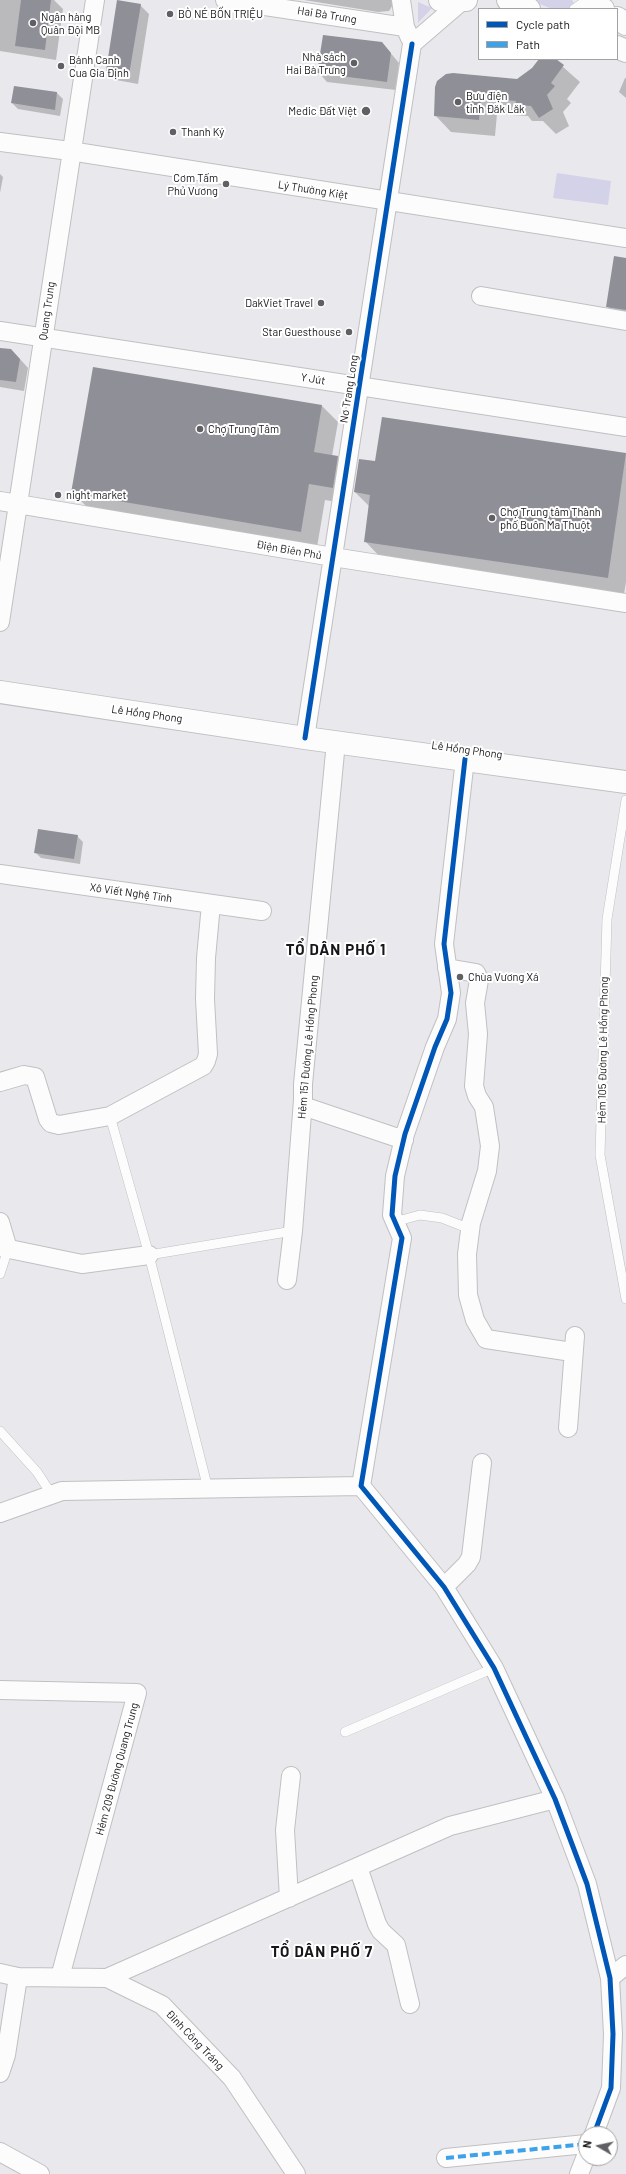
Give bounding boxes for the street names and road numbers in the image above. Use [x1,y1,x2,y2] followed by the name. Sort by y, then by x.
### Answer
[296,4,358,26] street label: Hai Bà Trưng
[277,178,349,202] street label: Lý Thường Kiệt
[36,281,58,341] street label: Quang Trung
[337,354,361,424] street label: Nơ Trang Long
[300,371,326,387] street label: Y Jút
[255,538,323,562] street label: Điện Biên Phủ
[111,702,183,726] street label: Lê Hồng Phong
[431,738,503,762] street label: Lê Hồng Phong
[89,881,173,905] street label: Xô Viết Nghệ Tĩnh
[295,975,321,1119] street label: Hẻm 151 Đường Lê Hồng Phong
[595,976,611,1124] street label: Hẻm 105 Đường Lê Hồng Phong
[93,1701,141,1837] street label: Hẻm 209 Đường Quang Trung
[163,2007,227,2073] street label: Đinh Công Tráng

